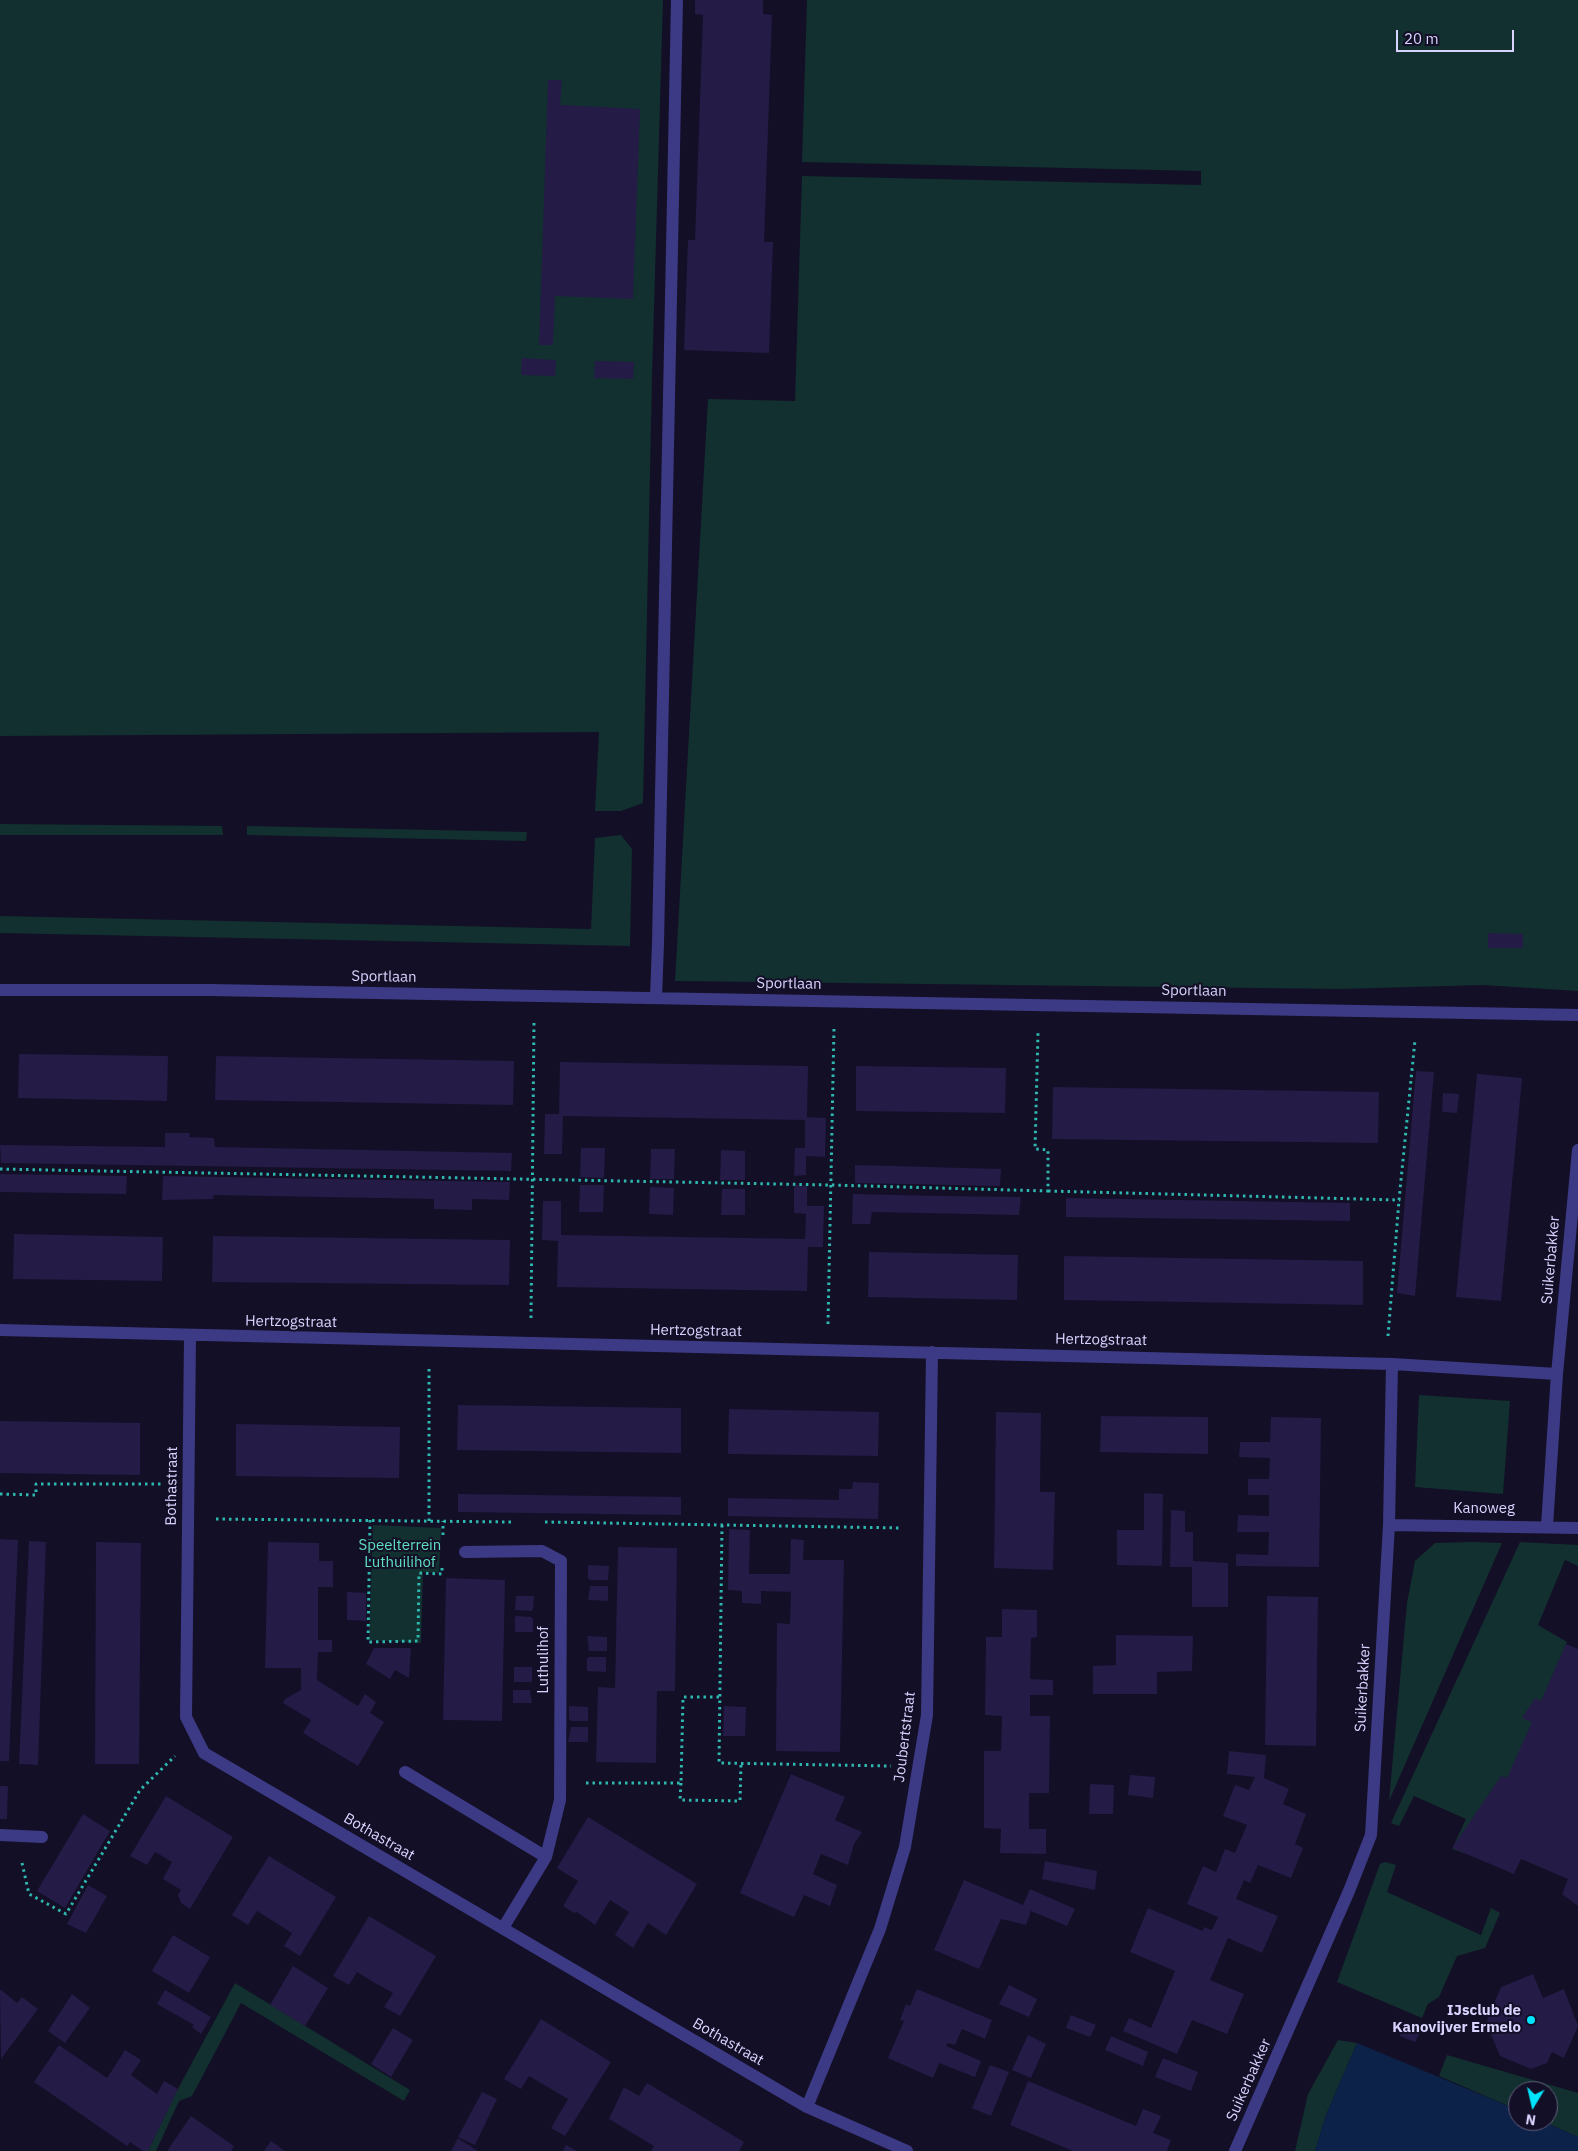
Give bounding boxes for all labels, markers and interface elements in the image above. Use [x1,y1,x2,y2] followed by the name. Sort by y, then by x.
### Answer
[1398,20,1516,52] scale bar
[1404,29,1439,48] text: 20 m
[351,967,417,987] street label: Sportlaan
[756,974,822,994] street label: Sportlaan
[1161,981,1227,1001] street label: Sportlaan
[1538,1215,1564,1305] street label: Suikerbakker
[245,1312,337,1332] street label: Hertzogstraat
[650,1321,742,1341] street label: Hertzogstraat
[1055,1330,1147,1350] street label: Hertzogstraat
[162,1446,182,1526] street label: Bothastraat
[1453,1500,1515,1518] street label: Kanoweg
[359,1537,441,1572] park label: Speelterrein Luthuilihof
[535,1626,553,1694] street label: Luthulihof
[1352,1643,1374,1733] street label: Suikerbakker
[890,1690,920,1784] street label: Joubertstraat
[340,1809,418,1865] street label: Bothastraat
[1392,2002,1521,2037] place label: IJsclub de Kanovijver Ermelo
[689,2014,767,2070] street label: Bothastraat
[1525,2014,1537,2026] marker: IJsclub de Kanovijver Ermelo
[1223,2036,1275,2124] street label: Suikerbakker
[1508,2081,1558,2131] north arrow
[1524,2110,1537,2130] text: N

